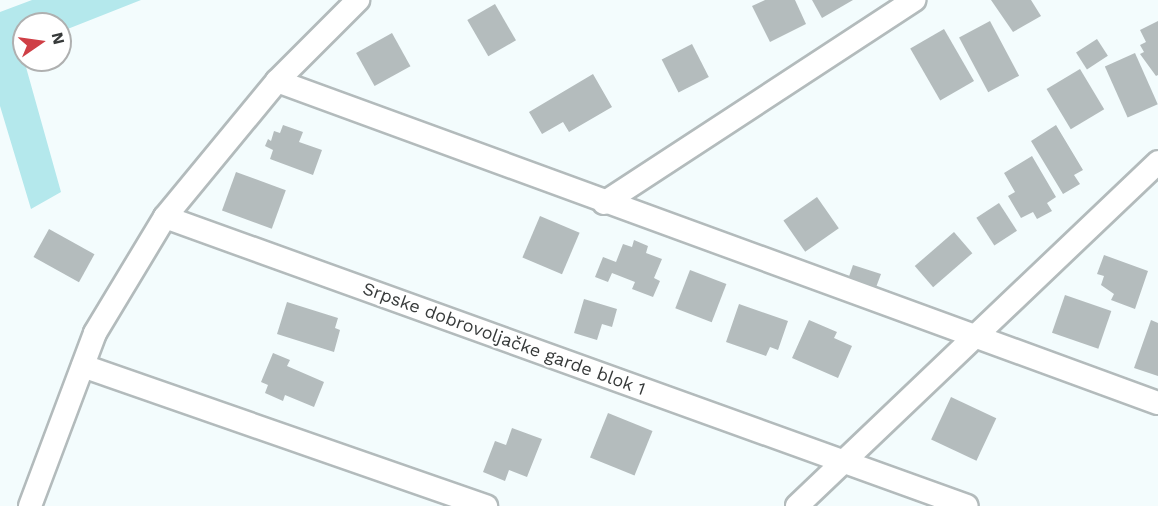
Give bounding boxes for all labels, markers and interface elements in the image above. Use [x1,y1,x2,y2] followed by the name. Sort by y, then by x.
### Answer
[12,12,72,72] north arrow
[47,30,69,46] text: N
[359,278,649,400] street label: Srpske dobrovoljačke garde blok 1

